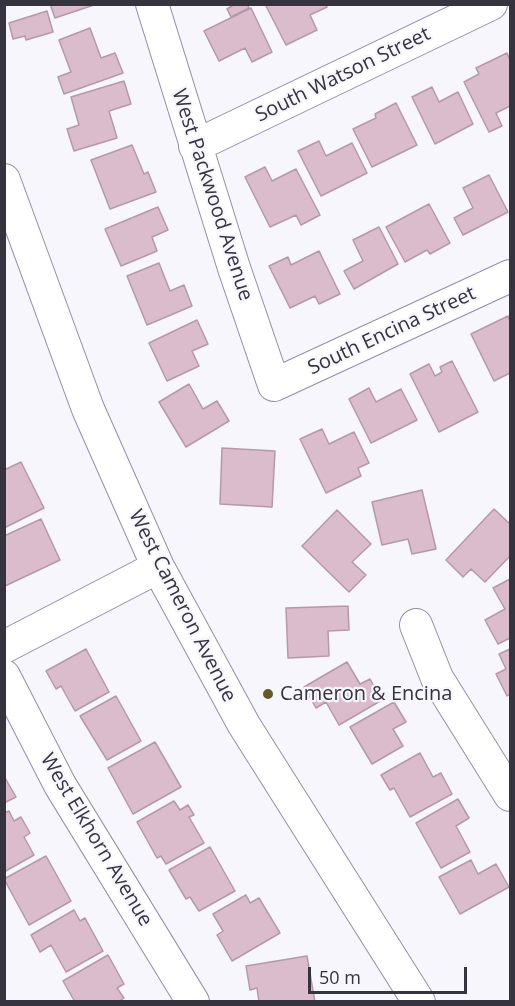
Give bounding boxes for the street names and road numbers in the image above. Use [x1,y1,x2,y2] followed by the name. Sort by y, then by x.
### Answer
[252,22,434,128] street label: South Watson Street
[166,86,258,304] street label: West Packwood Avenue
[304,282,480,380] street label: South Encina Street
[123,506,241,706] street label: West Cameron Avenue
[35,749,157,931] street label: West Elkhorn Avenue

